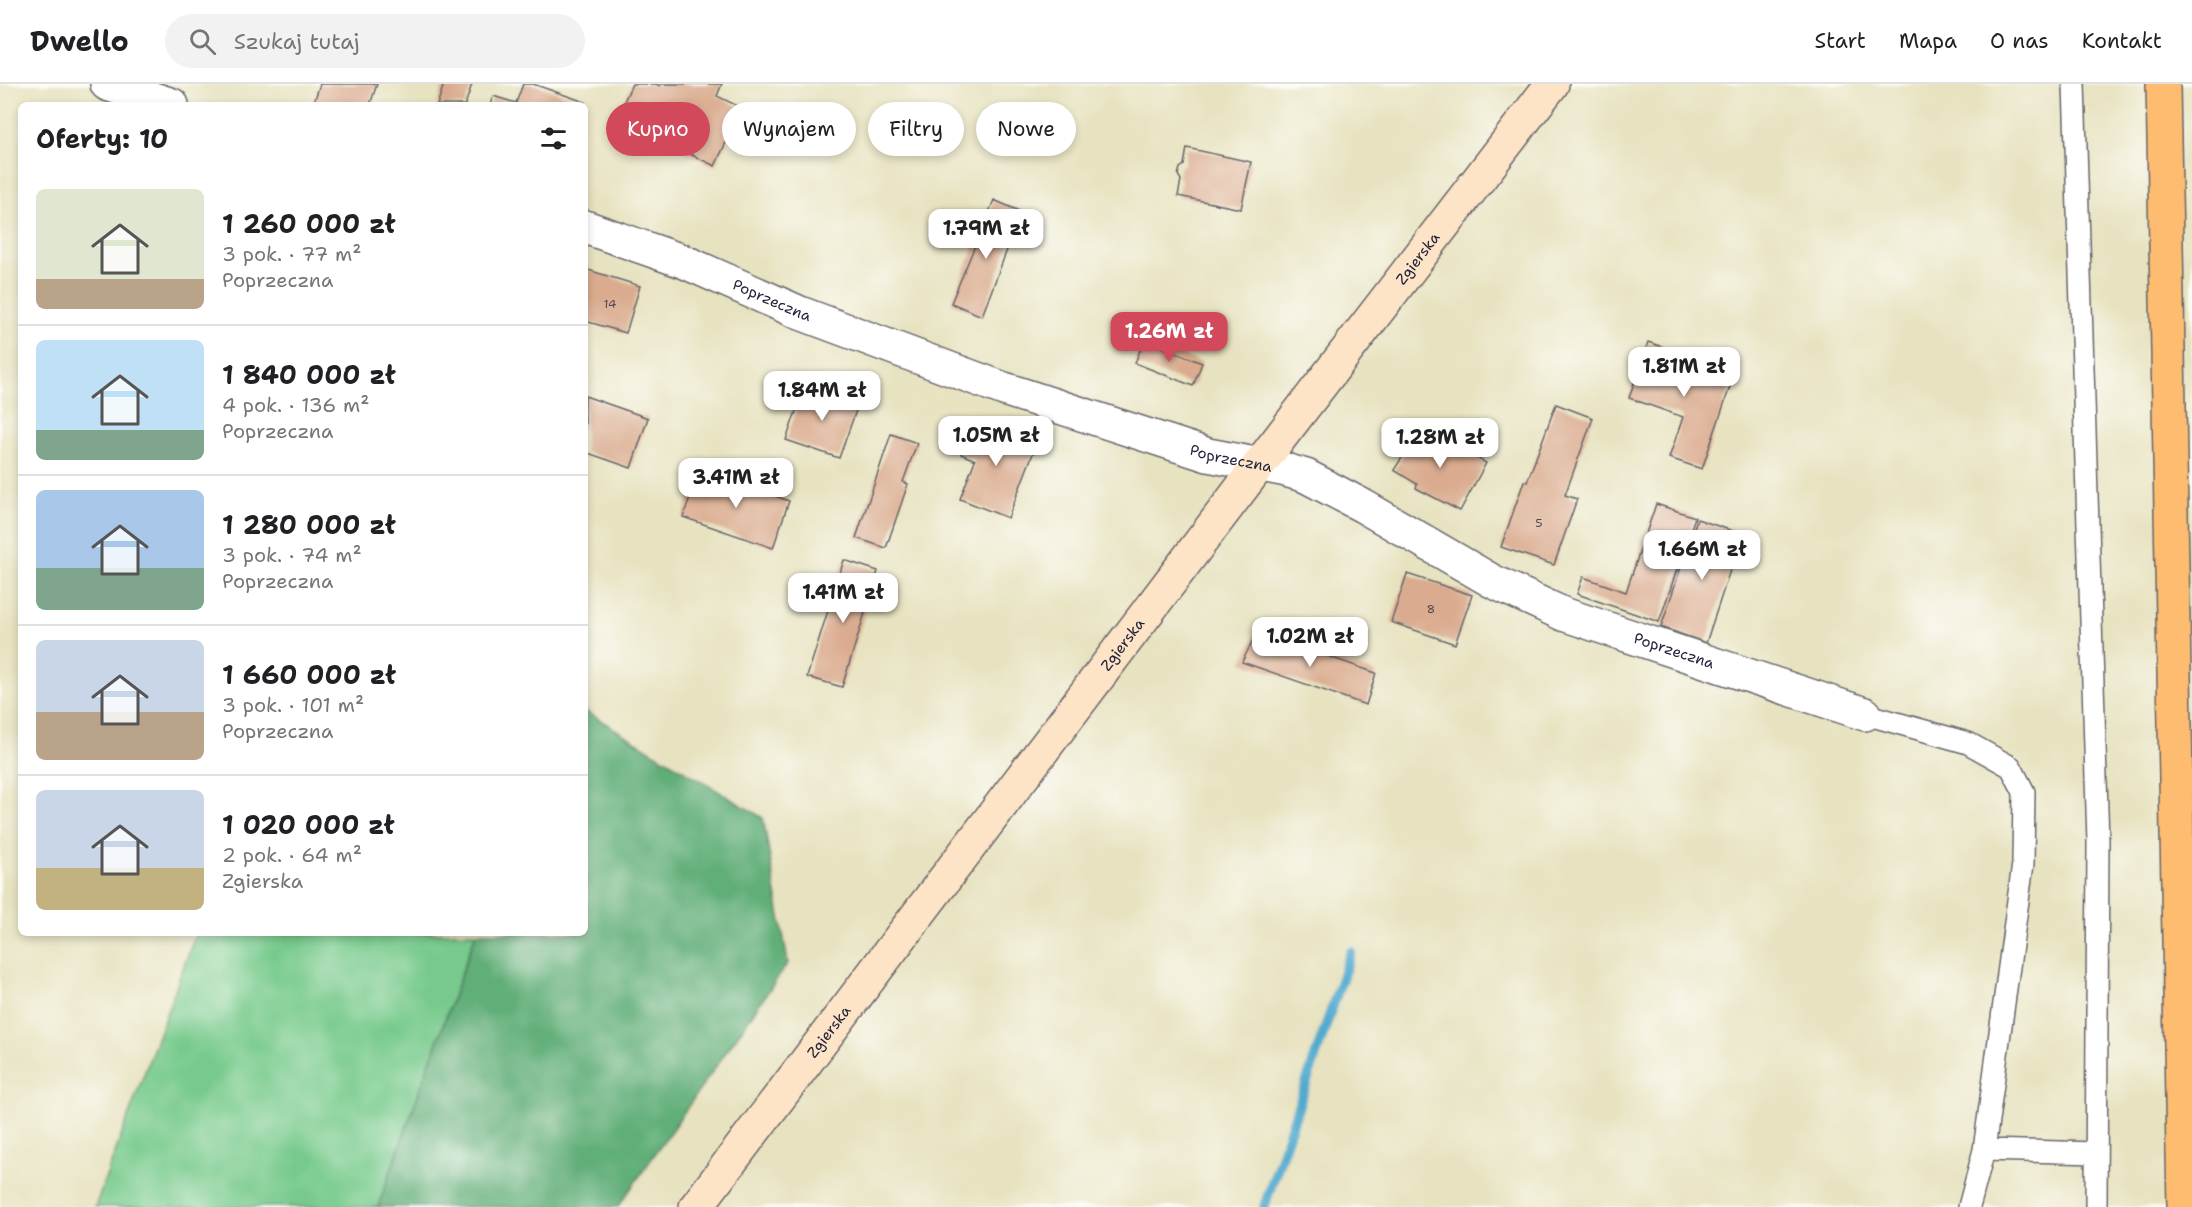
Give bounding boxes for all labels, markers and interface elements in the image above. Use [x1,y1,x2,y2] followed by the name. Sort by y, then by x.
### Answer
[165,14,585,68] search box
[30,22,129,60] text: Dwello
[186,25,219,58] icon: search
[234,27,360,56] text: Szukaj tutaj
[1815,27,1866,55] text: Start
[1899,27,1957,55] text: Mapa
[1990,27,2049,55] text: O nas
[2082,27,2162,55] text: Kontakt
[606,102,710,156] chip: Kupno
[722,102,856,156] chip: Wynajem
[868,102,964,156] chip: Filtry
[976,102,1076,156] chip: Nowe
[36,121,168,156] text: Oferty: 10
[537,122,570,155] icon: filters
[222,206,395,241] text: 1 260 000 zł
[924,209,1048,260] pin: 1.79M zł
[84,213,156,285] icon: home
[942,215,1030,241] text: 1.79M zł
[1391,228,1445,289] street label: Zgierska
[222,241,361,267] text: 3 pok. · 77 m²
[222,267,333,293] text: Poprzeczna
[730,274,815,326] street label: Poprzeczna
[604,296,616,312] house number: 14
[1107,312,1231,363] pin: 1.26M zł
[1125,318,1213,344] text: 1.26M zł
[1622,347,1746,398] pin: 1.81M zł
[1642,353,1726,379] text: 1.81M zł
[222,357,396,392] text: 1 840 000 zł
[84,364,156,436] icon: home
[760,371,884,422] pin: 1.84M zł
[778,377,866,403] text: 1.84M zł
[222,392,369,418] text: 4 pok. · 136 m²
[934,416,1058,467] pin: 1.05M zł
[222,418,333,444] text: Poprzeczna
[1378,418,1502,469] pin: 1.28M zł
[952,422,1040,448] text: 1.05M zł
[1395,424,1485,450] text: 1.28M zł
[1187,440,1274,477] street label: Poprzeczna
[674,458,798,509] pin: 3.41M zł
[692,464,780,490] text: 3.41M zł
[222,507,396,542] text: 1 280 000 zł
[84,514,156,586] icon: home
[1535,515,1543,531] house number: 5
[1640,530,1764,581] pin: 1.66M zł
[1657,536,1747,562] text: 1.66M zł
[222,542,362,568] text: 3 pok. · 74 m²
[222,568,333,594] text: Poprzeczna
[781,573,905,624] pin: 1.41M zł
[802,579,884,605] text: 1.41M zł
[1427,601,1435,617] house number: 8
[1096,614,1150,675] street label: Zgierska
[1248,617,1372,668] pin: 1.02M zł
[1266,623,1354,649] text: 1.02M zł
[1631,628,1717,674] street label: Poprzeczna
[222,657,396,692] text: 1 660 000 zł
[84,664,156,736] icon: home
[222,692,364,718] text: 3 pok. · 101 m²
[222,718,333,744] text: Poprzeczna
[222,807,395,842] text: 1 020 000 zł
[84,814,156,886] icon: home
[222,842,362,868] text: 2 pok. · 64 m²
[222,868,303,894] text: Zgierska
[803,1001,856,1062] street label: Zgierska

